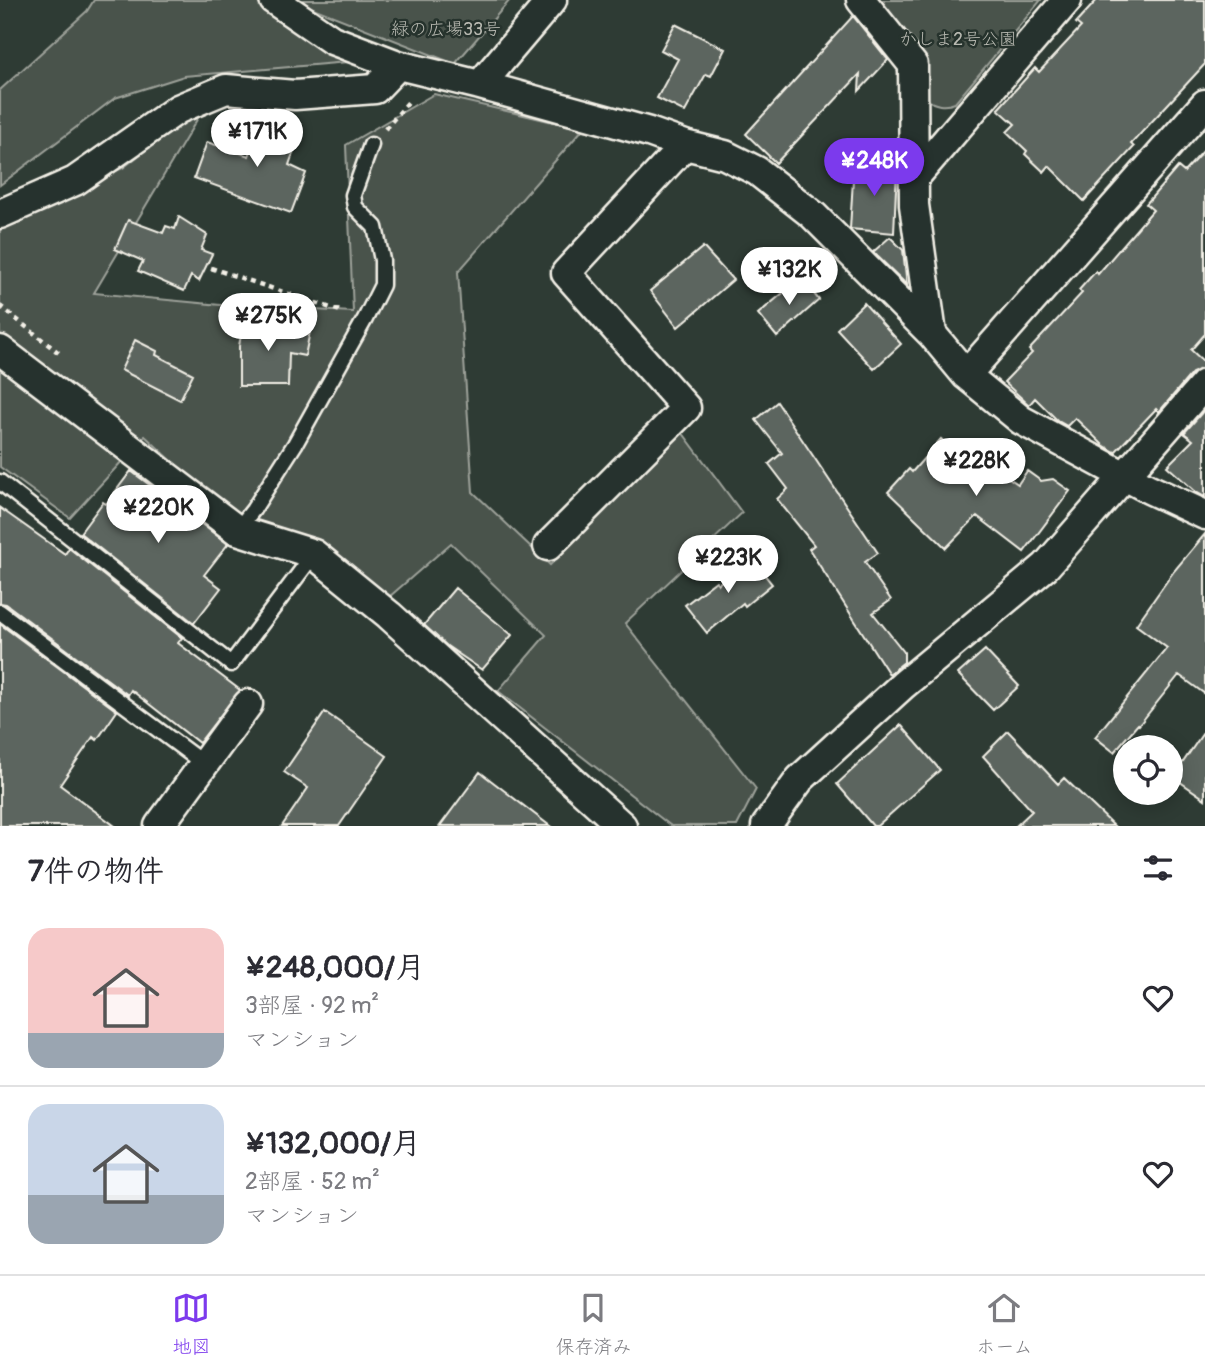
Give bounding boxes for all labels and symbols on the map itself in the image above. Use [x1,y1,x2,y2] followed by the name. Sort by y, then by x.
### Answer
[391,18,501,41] park label: 緑の広場33号
[899,28,1017,51] park label: かしま2号公園
[208,110,306,169] pin: ¥171K
[825,138,923,198] pin: ¥248K
[740,247,838,307] pin: ¥132K
[219,294,317,353] pin: ¥275K
[927,438,1025,498] pin: ¥228K
[109,486,207,545] pin: ¥220K
[679,536,777,595] pin: ¥223K

